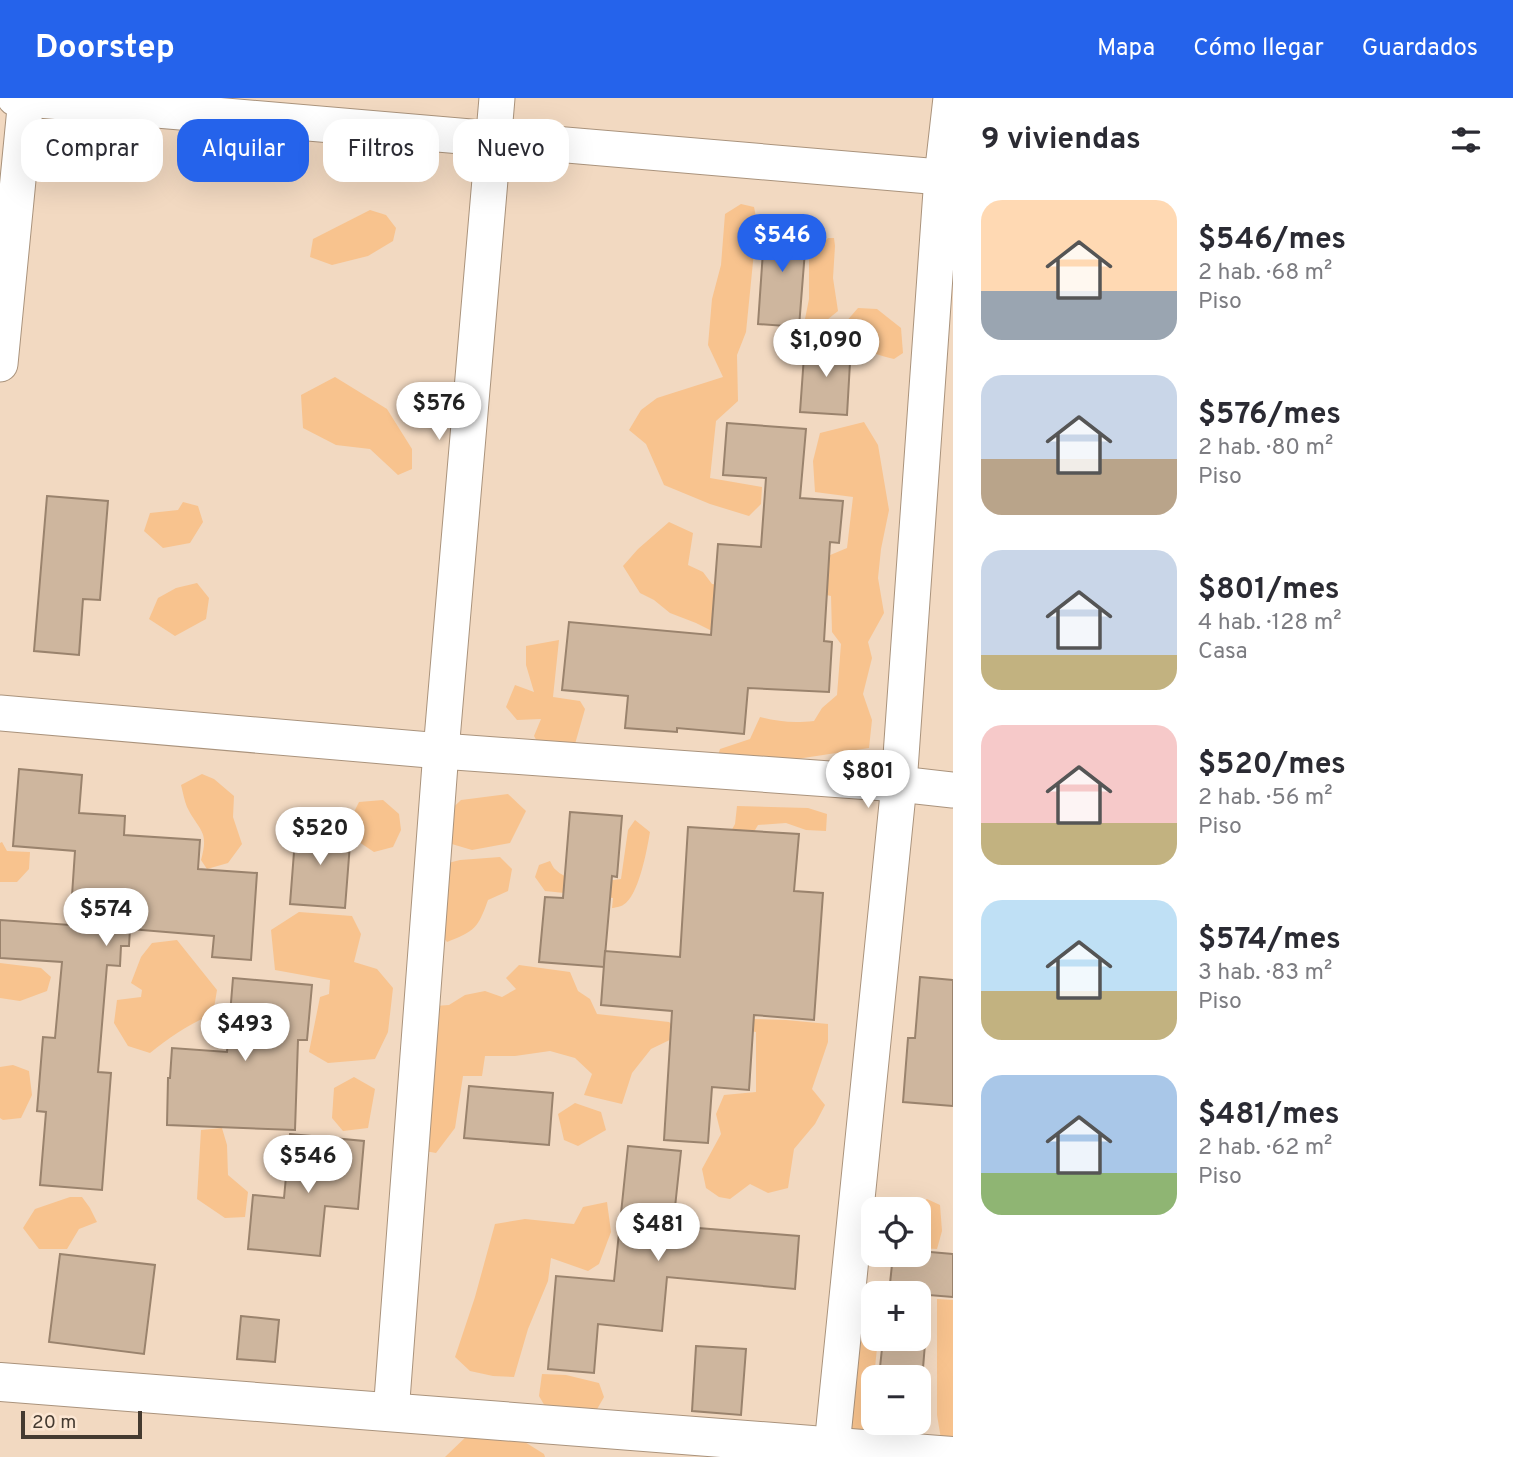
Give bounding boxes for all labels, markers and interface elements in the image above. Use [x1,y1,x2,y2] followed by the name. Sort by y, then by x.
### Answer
[35,28,175,70] text: Doorstep
[1097,34,1155,64] text: Mapa
[1193,34,1324,64] text: Cómo llegar
[1362,34,1478,64] text: Guardados
[21,119,163,182] chip: Comprar
[177,119,309,182] chip: Alquilar
[323,119,439,182] chip: Filtros
[453,119,569,182] chip: Nuevo
[1447,121,1485,159] icon: filters
[981,122,1141,159] text: 9 viviendas
[741,214,823,274] pin: $546
[753,222,811,251] text: $546
[1198,222,1346,259] text: $546/mes
[1037,228,1121,312] icon: home
[1198,259,1332,288] text: 2 hab. · 68 m²
[1198,288,1242,317] text: Piso
[769,320,883,379] pin: $1,090
[789,327,863,356] text: $1,090
[398,382,480,442] pin: $576
[412,390,466,419] text: $576
[1198,397,1341,434] text: $576/mes
[1037,403,1121,487] icon: home
[1198,434,1333,463] text: 2 hab. · 80 m²
[1198,463,1242,492] text: Piso
[1198,572,1340,609] text: $801/mes
[1037,578,1121,662] icon: home
[1198,609,1342,638] text: 4 hab. · 128 m²
[1198,638,1248,667] text: Casa
[1198,747,1346,784] text: $520/mes
[827,750,909,810] pin: $801
[1037,753,1121,837] icon: home
[842,758,894,787] text: $801
[1198,784,1333,813] text: 2 hab. · 56 m²
[279,808,361,867] pin: $520
[1198,813,1242,842] text: Piso
[291,815,349,844] text: $520
[65,888,147,948] pin: $574
[79,896,133,925] text: $574
[1198,922,1341,959] text: $574/mes
[1037,928,1121,1012] icon: home
[1198,959,1332,988] text: 3 hab. · 83 m²
[1198,988,1242,1017] text: Piso
[204,1004,286,1063] pin: $493
[217,1011,273,1040] text: $493
[1198,1097,1340,1134] text: $481/mes
[1037,1103,1121,1187] icon: home
[1198,1134,1332,1163] text: 2 hab. · 62 m²
[267,1136,349,1195] pin: $546
[279,1143,337,1172] text: $546
[1198,1163,1242,1192] text: Piso
[861,1197,931,1435] map controls
[861,1197,931,1267] button: locate
[617,1204,699,1263] pin: $481
[632,1211,684,1240] text: $481
[861,1281,931,1351] button: +
[861,1365,931,1435] button: −
[21,1408,142,1440] scale bar
[32,1411,76,1435] text: 20 m

